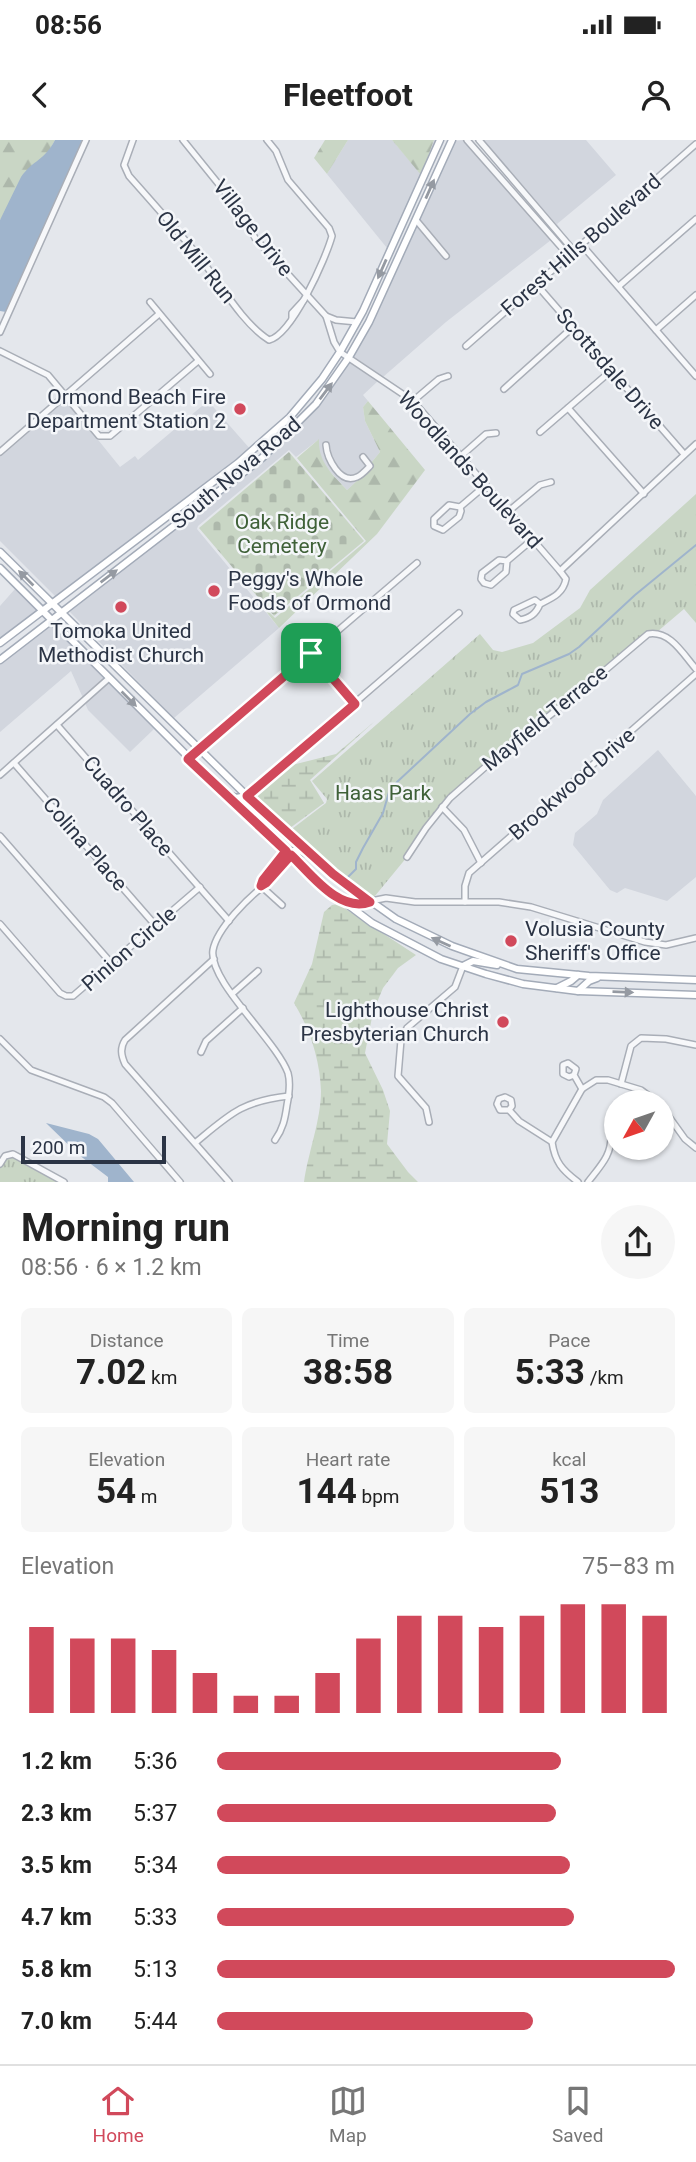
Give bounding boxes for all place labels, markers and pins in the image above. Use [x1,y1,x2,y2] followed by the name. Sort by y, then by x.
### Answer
[27,385,226,433] place label: Ormond Beach Fire Department Station 2
[232,401,248,417] marker: Ormond Beach Fire Department Station 2
[228,567,391,615] place label: Peggy's Whole Foods of Ormond
[206,583,222,599] marker: Peggy's Whole Foods of Ormond
[113,599,129,615] marker: Tomoka United Methodist Church
[38,619,204,667] place label: Tomoka United Methodist Church
[281,623,341,683] pin
[525,917,665,965] place label: Volusia County Sheriff's Office
[503,933,519,949] marker: Volusia County Sheriff's Office
[300,998,489,1046] place label: Lighthouse Christ Presbyterian Church
[495,1014,511,1030] marker: Lighthouse Christ Presbyterian Church

